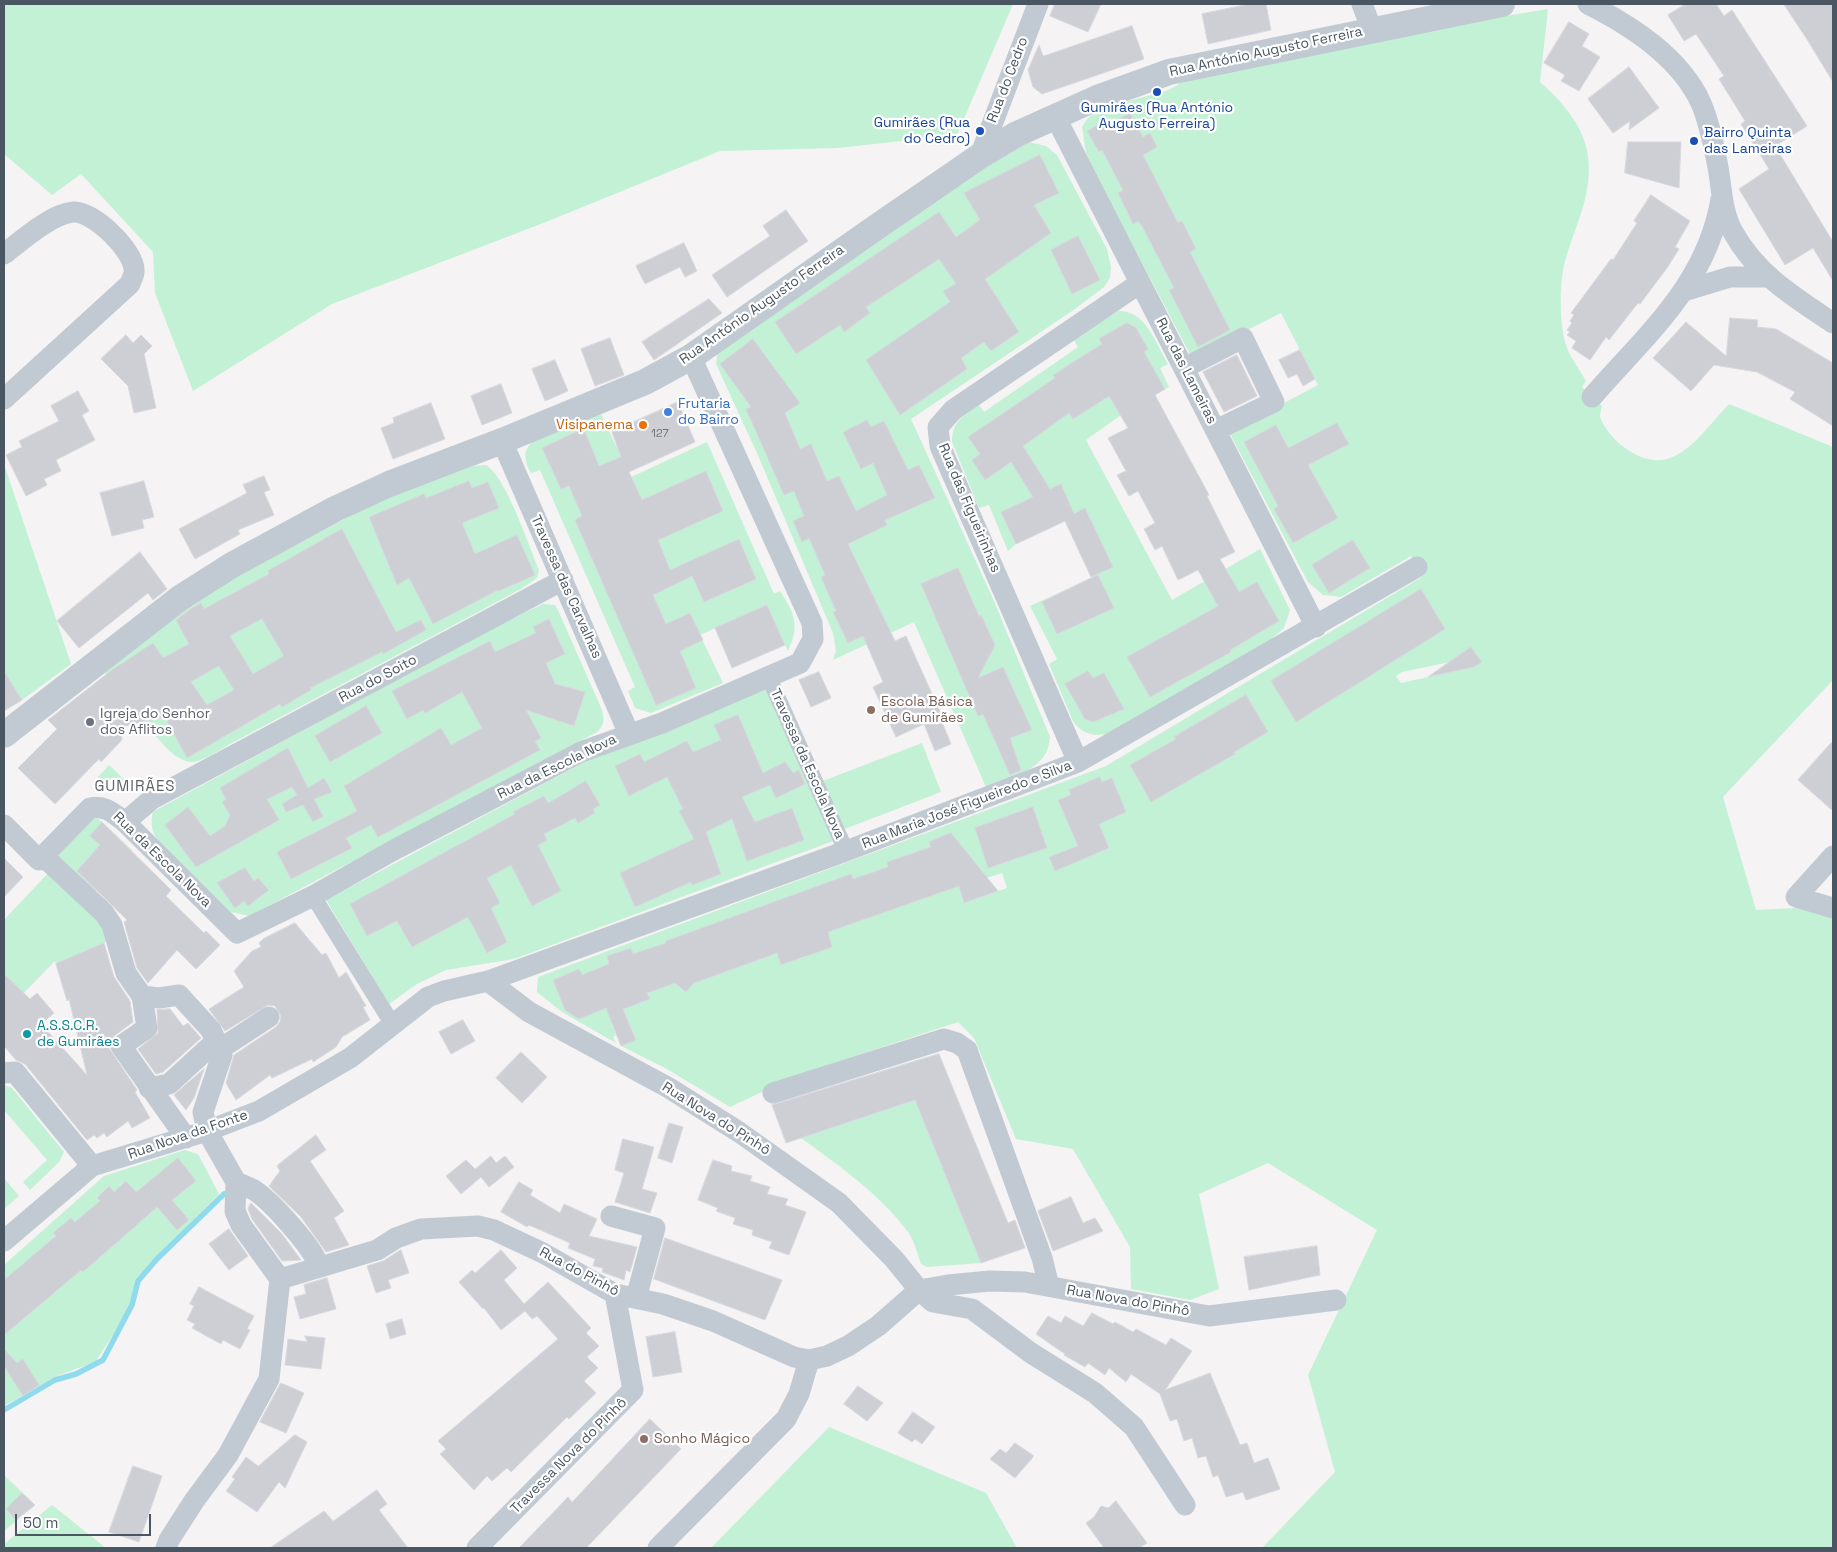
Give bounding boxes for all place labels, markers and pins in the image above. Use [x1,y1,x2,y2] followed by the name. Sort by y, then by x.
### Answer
[1151,86,1163,98] marker: Gumirães (Rua António Augusto Ferreira)
[1081,100,1233,132] place label: Gumirães (Rua António Augusto Ferreira)
[874,115,970,148] place label: Gumirães (Rua do Cedro)
[974,125,986,137] marker: Gumirães (Rua do Cedro)
[1704,125,1792,158] place label: Bairro Quinta das Lameiras
[1688,135,1700,147] marker: Bairro Quinta das Lameiras
[678,396,739,428] place label: Frutaria do Bairro
[662,406,674,418] marker: Frutaria do Bairro
[556,417,633,433] place label: Visipanema
[637,419,649,431] marker: Visipanema
[881,694,973,726] place label: Escola Básica de Gumirães
[865,704,877,716] marker: Escola Básica de Gumirães
[100,706,210,739] place label: Igreja do Senhor dos Aflitos
[84,716,96,728] marker: Igreja do Senhor dos Aflitos
[37,1018,120,1050] place label: A.S.S.C.R. de Gumirães
[21,1028,33,1040] marker: A.S.S.C.R. de Gumirães
[654,1431,750,1447] place label: Sonho Mágico
[638,1433,650,1445] marker: Sonho Mágico

